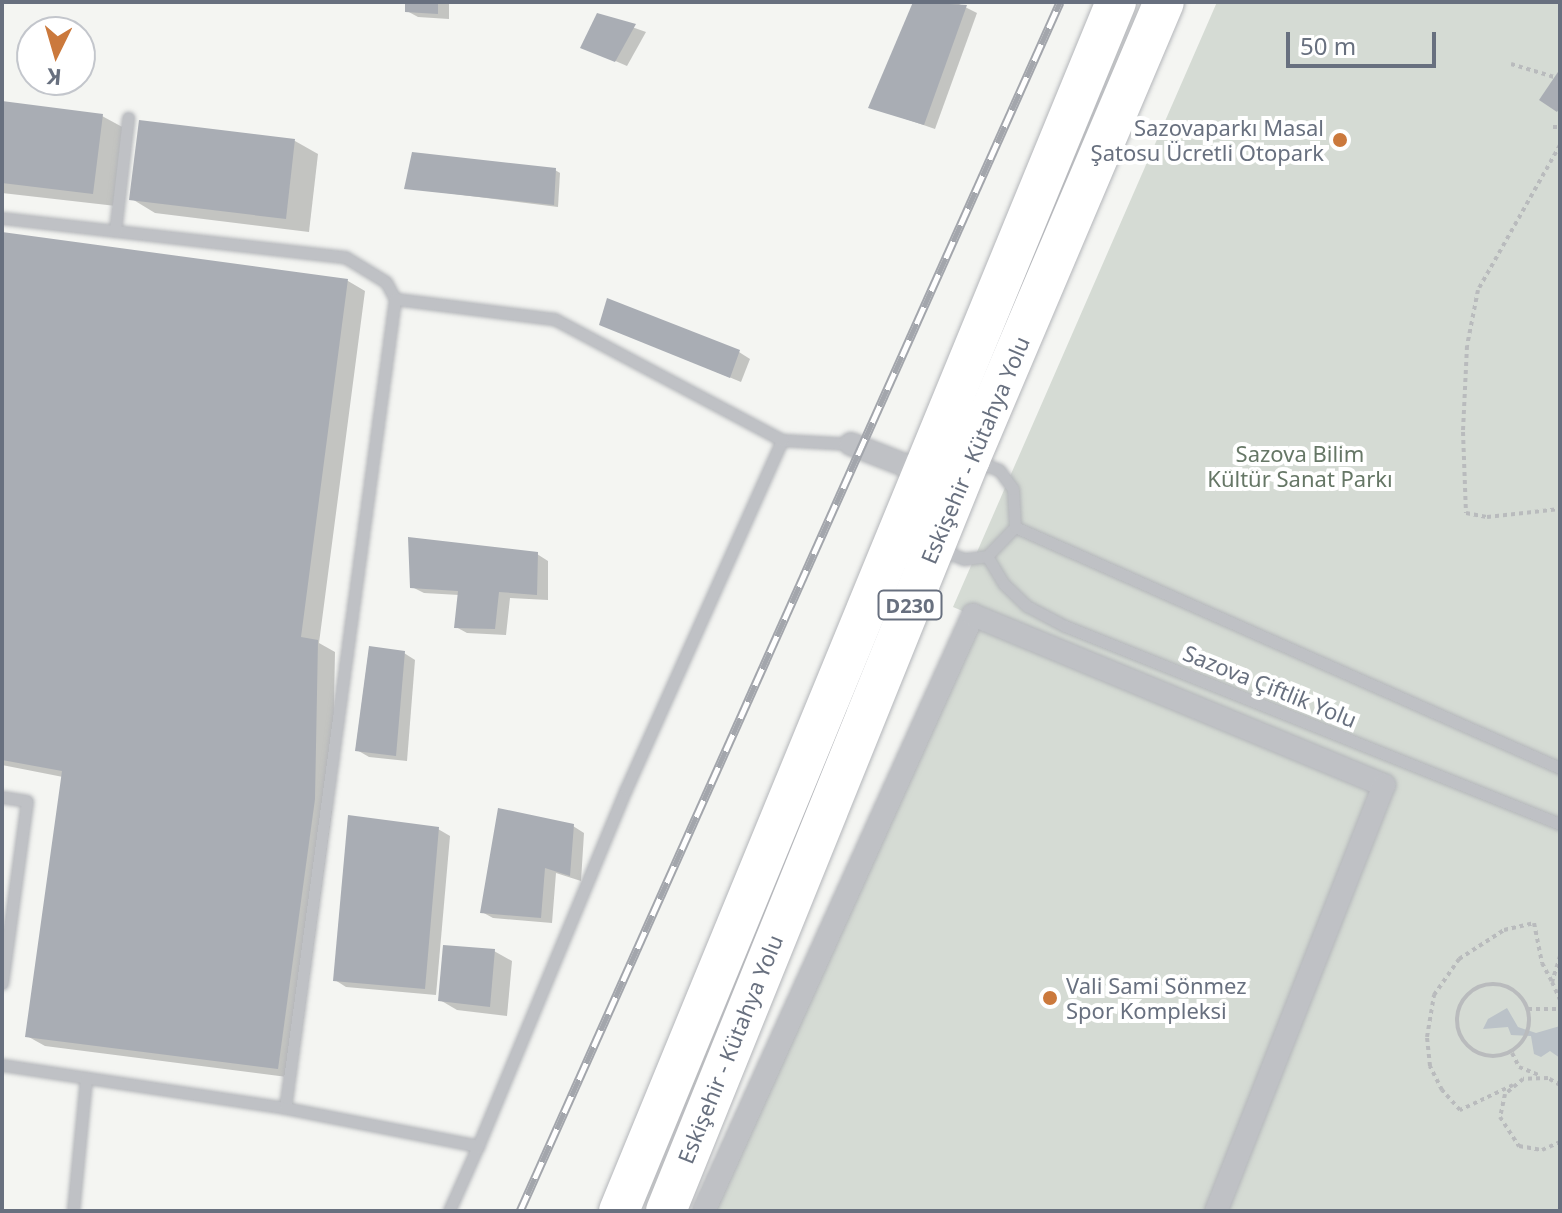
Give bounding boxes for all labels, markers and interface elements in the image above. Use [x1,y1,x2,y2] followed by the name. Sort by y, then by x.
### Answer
[16,16,96,96] north arrow
[1290,16,1440,66] scale bar
[1300,29,1356,62] text: 50 m
[46,62,63,93] text: K
[1091,114,1324,166] place label: Sazovaparkı Masal Şatosu Ücretli Otopark
[1331,131,1349,149] marker: Sazovaparkı Masal Şatosu Ücretli Otopark
[915,332,1035,568] street label: Eskişehir - Kütahya Yolu
[1207,440,1393,492] park label: Sazova Bilim Kültür Sanat Parkı
[876,589,944,621] road number: D230
[1179,639,1361,733] street label: Sazova Çiftlik Yolu
[672,931,788,1167] street label: Eskişehir - Kütahya Yolu
[1066,972,1247,1024] place label: Vali Sami Sönmez Spor Kompleksi
[1041,989,1059,1007] marker: Vali Sami Sönmez Spor Kompleksi

